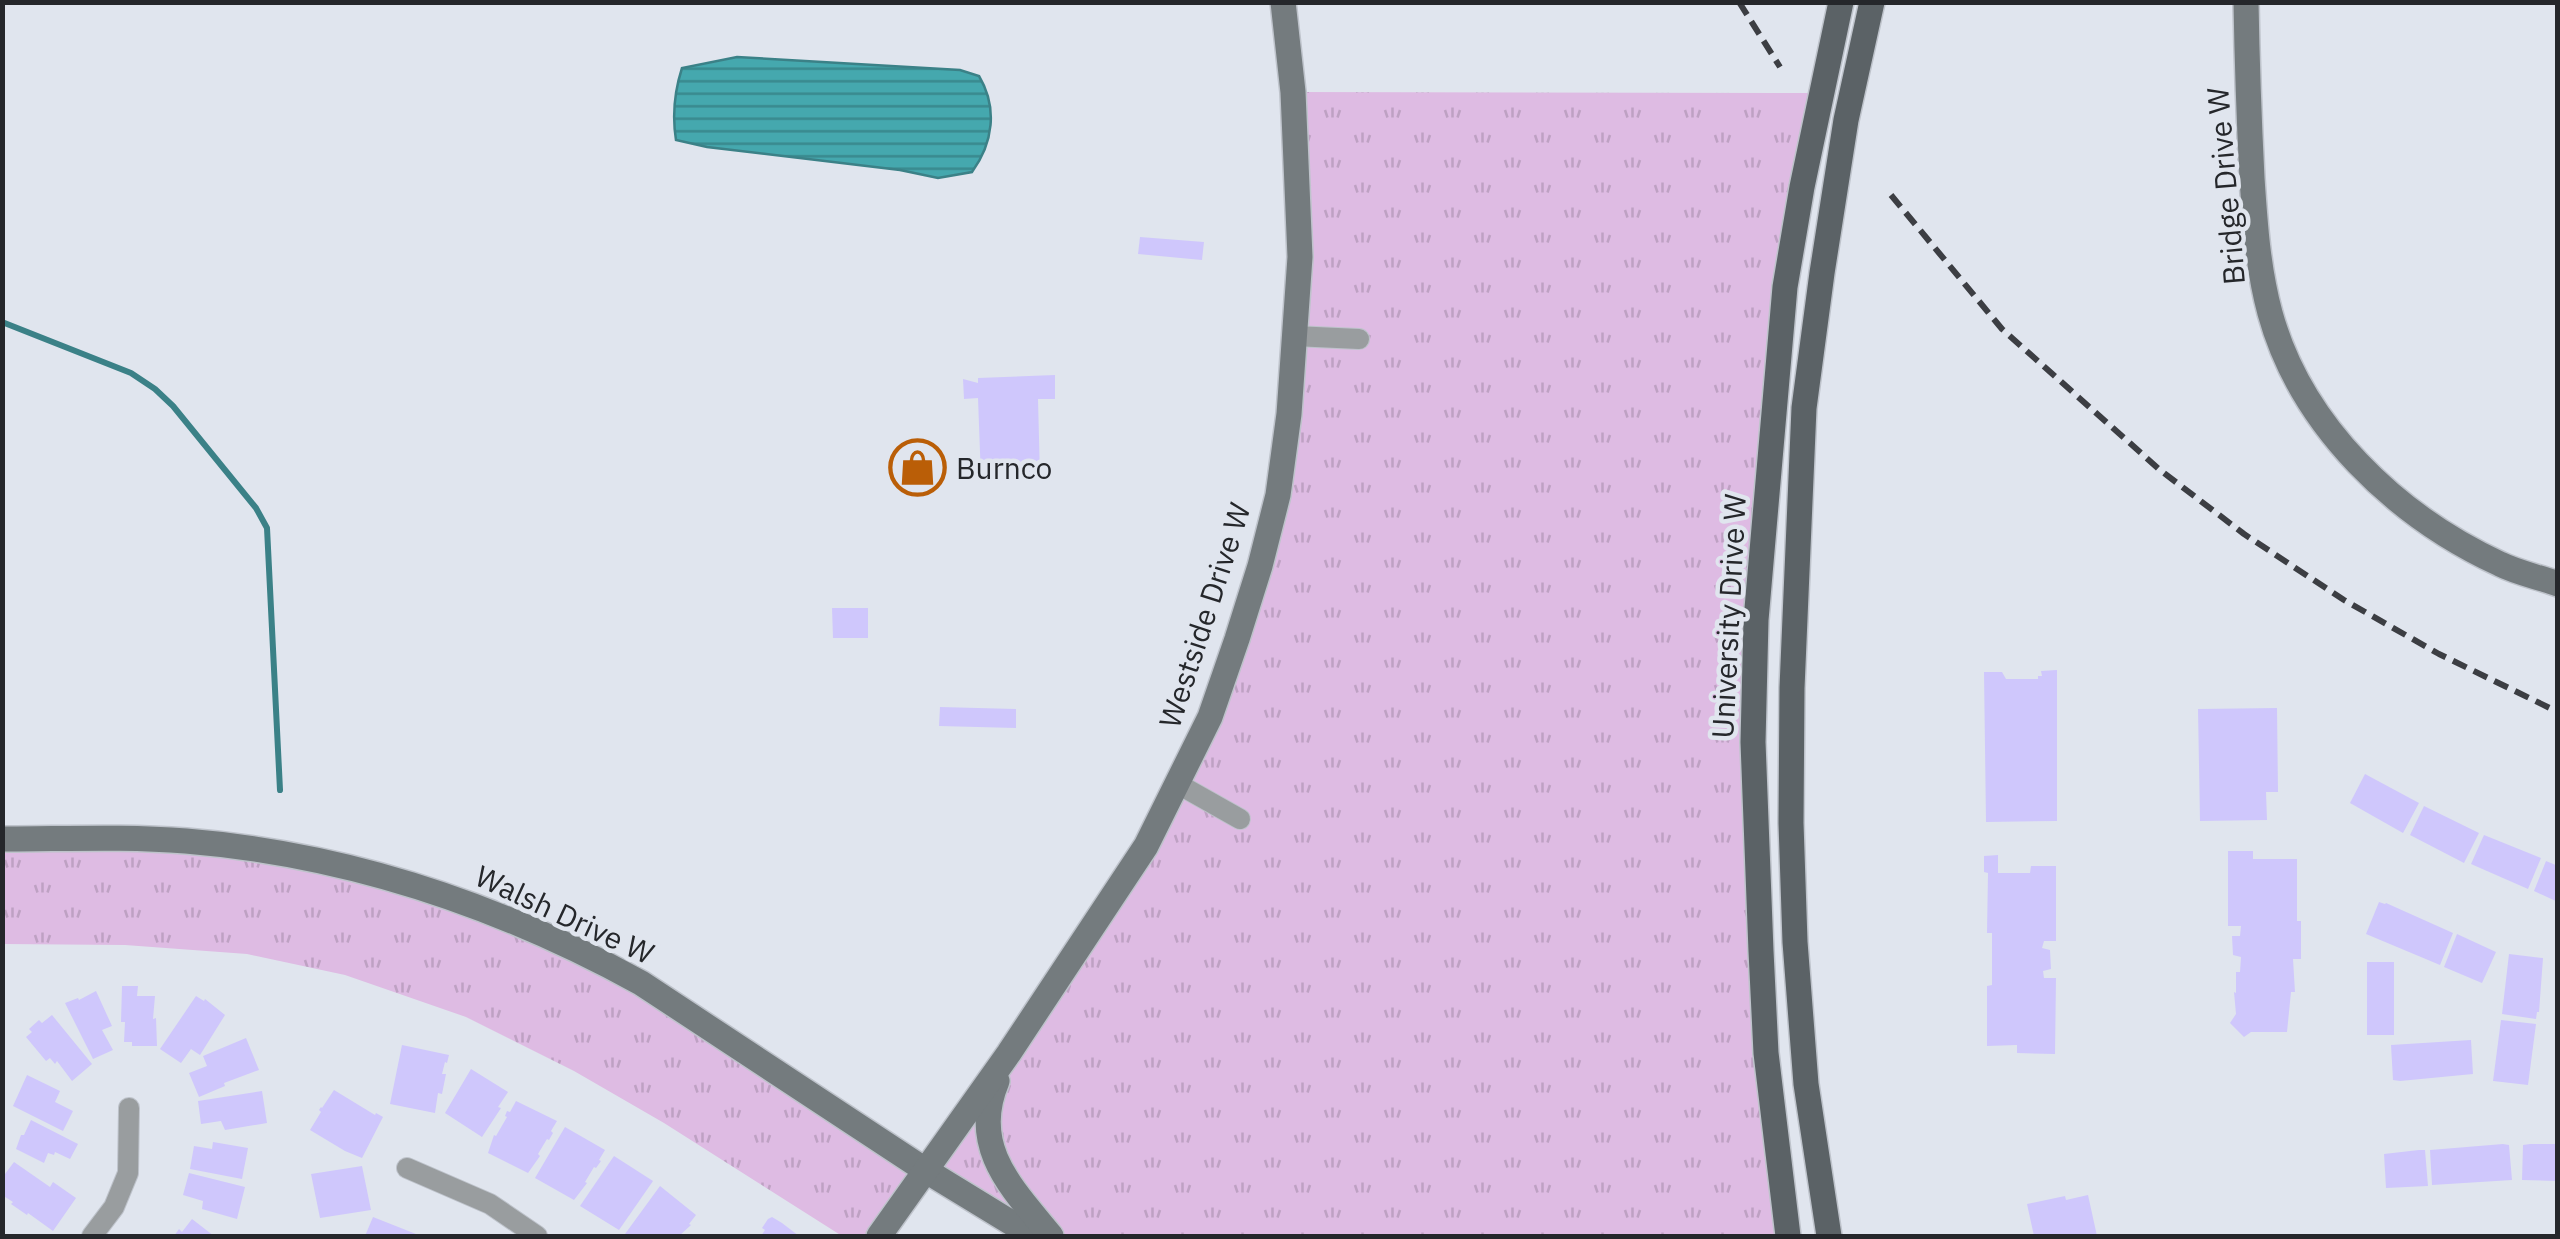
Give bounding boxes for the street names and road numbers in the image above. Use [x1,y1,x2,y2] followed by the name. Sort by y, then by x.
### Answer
[2197,85,2253,286] street label: Bridge Drive W
[1702,492,1754,739] street label: University Drive W
[1149,497,1259,732] street label: Westside Drive W
[469,856,661,973] street label: Walsh Drive W

